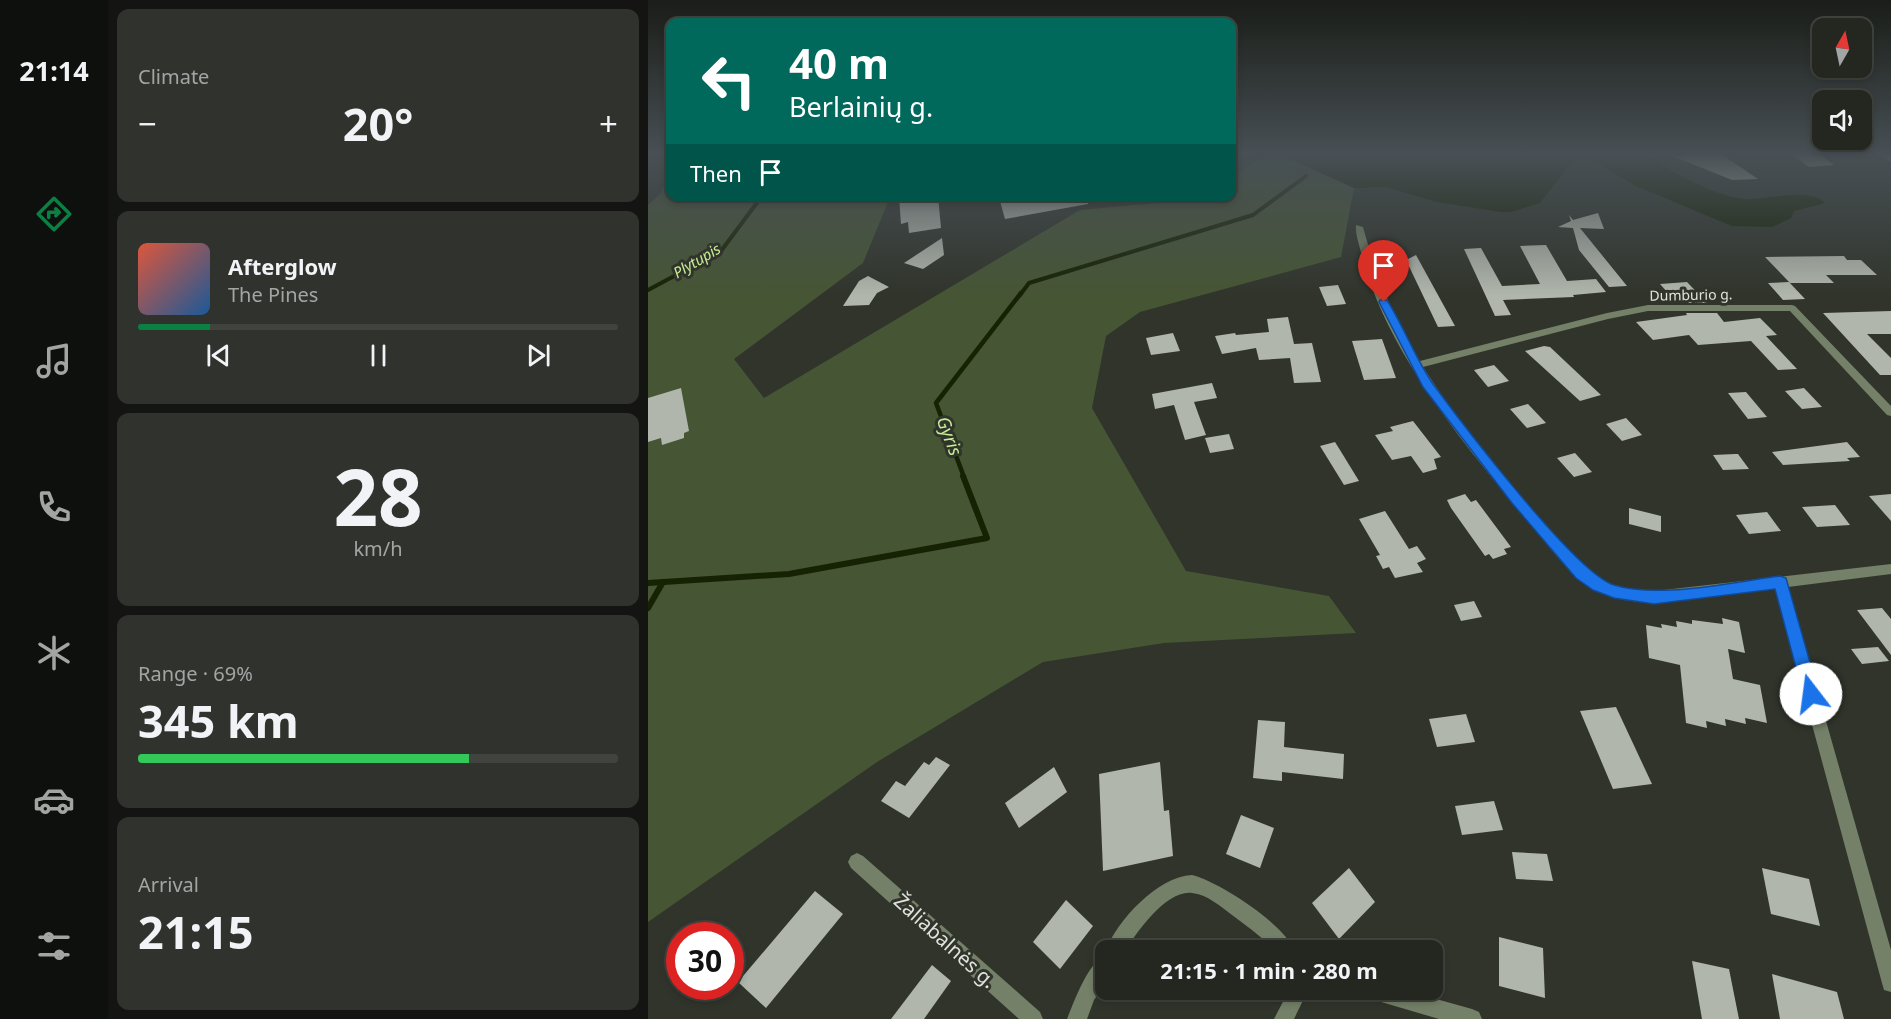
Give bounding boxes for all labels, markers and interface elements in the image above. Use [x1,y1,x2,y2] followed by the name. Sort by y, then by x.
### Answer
[1812,18,1872,78] north arrow
[1812,18,1872,150] map controls
[789,34,889,91] text: 40 m
[690,42,768,120] icon: left
[19,52,89,89] text: 21:14
[138,63,209,90] text: Climate
[789,88,933,125] text: Berlainių g.
[1812,90,1872,150] button: sound
[343,93,413,154] text: 20°
[138,101,157,146] text: −
[599,101,618,146] text: +
[754,156,787,189] icon: arrive
[690,158,742,188] text: Then
[33,193,75,235] icon: directions
[669,238,724,282] water label: Plytupis
[1358,240,1409,302] pin
[1367,249,1400,282] icon: arrive
[228,251,337,281] text: Afterglow
[228,281,318,308] text: The Pines
[1649,284,1733,305] street label: Dumburio g.
[202,339,235,372] icon: previous
[362,339,395,372] icon: pause
[522,339,555,372] icon: next
[33,340,75,382] icon: music
[932,413,968,459] water label: Gyris
[333,443,423,549] text: 28
[33,486,75,528] icon: phone
[353,535,403,562] text: km/h
[33,632,75,674] icon: climate
[138,660,253,687] text: Range · 69%
[1779,662,1843,726] position arrow
[138,690,299,751] text: 345 km
[33,779,75,821] icon: car
[138,871,199,898] text: Arrival
[888,887,1002,994] street label: Žaliabalnės g.
[138,901,254,962] text: 21:15
[666,922,744,1000] speed limit sign: 30
[33,925,75,967] icon: filters
[1160,955,1378,985] text: 21:15 · 1 min · 280 m

